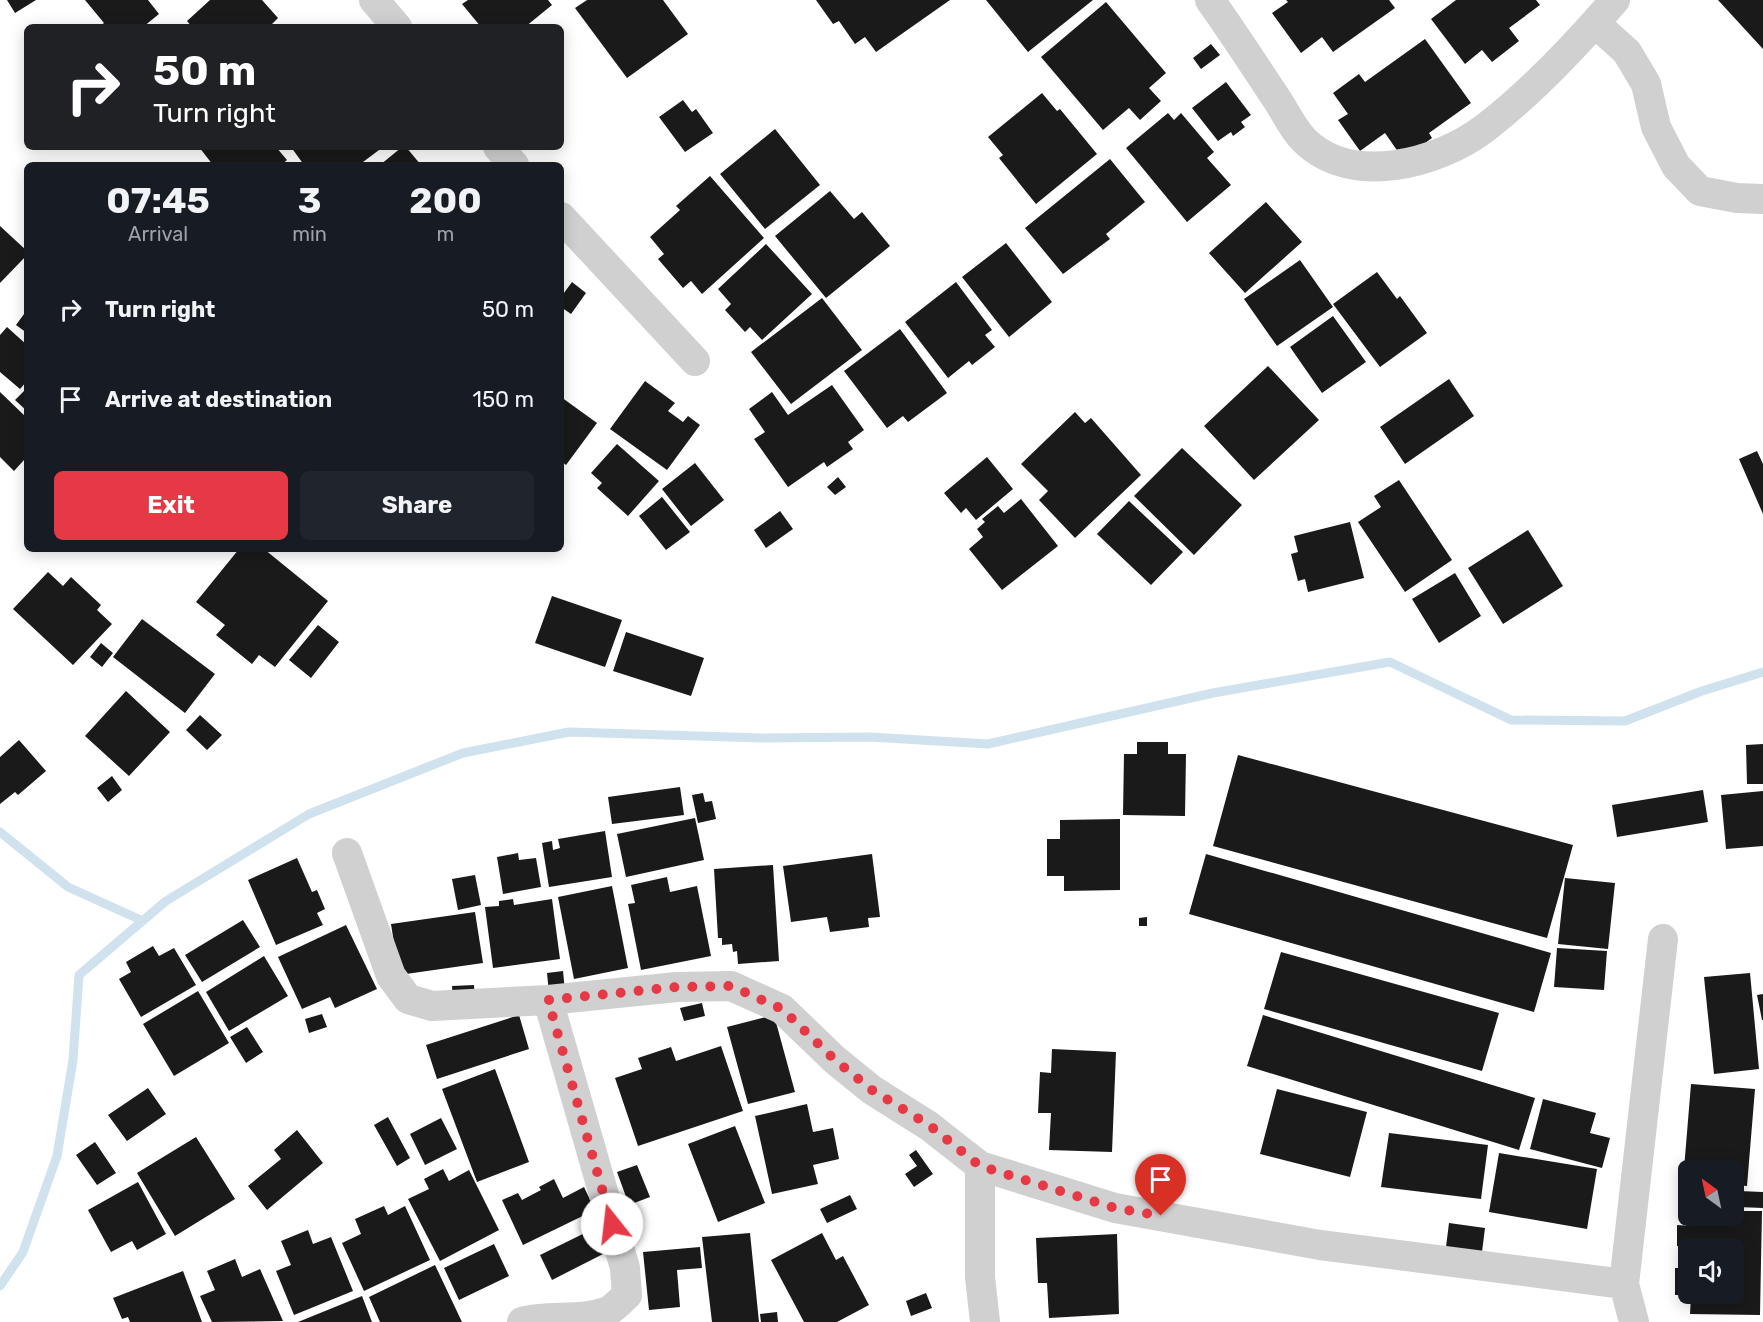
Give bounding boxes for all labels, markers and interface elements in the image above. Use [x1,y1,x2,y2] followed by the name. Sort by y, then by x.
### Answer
[153,46,256,96] text: 50 m
[54,48,132,126] icon: right
[153,97,276,129] text: Turn right
[106,179,210,222] text: 07:45
[298,179,321,222] text: 3
[409,179,482,222] text: 200
[128,222,188,246] text: Arrival
[292,222,327,246] text: min
[437,222,454,246] text: m
[54,293,87,326] icon: right
[105,296,215,323] text: Turn right
[482,296,534,323] text: 50 m
[54,383,87,416] icon: arrive
[105,386,332,413] text: Arrive at destination
[473,386,534,413] text: 150 m
[54,471,288,540] button: Exit
[300,471,534,540] button: Share
[1135,1154,1186,1216] pin
[1678,1160,1744,1226] north arrow
[1678,1160,1744,1304] map controls
[1144,1163,1177,1196] icon: arrive
[580,1192,644,1256] position arrow
[1678,1238,1744,1304] button: sound

